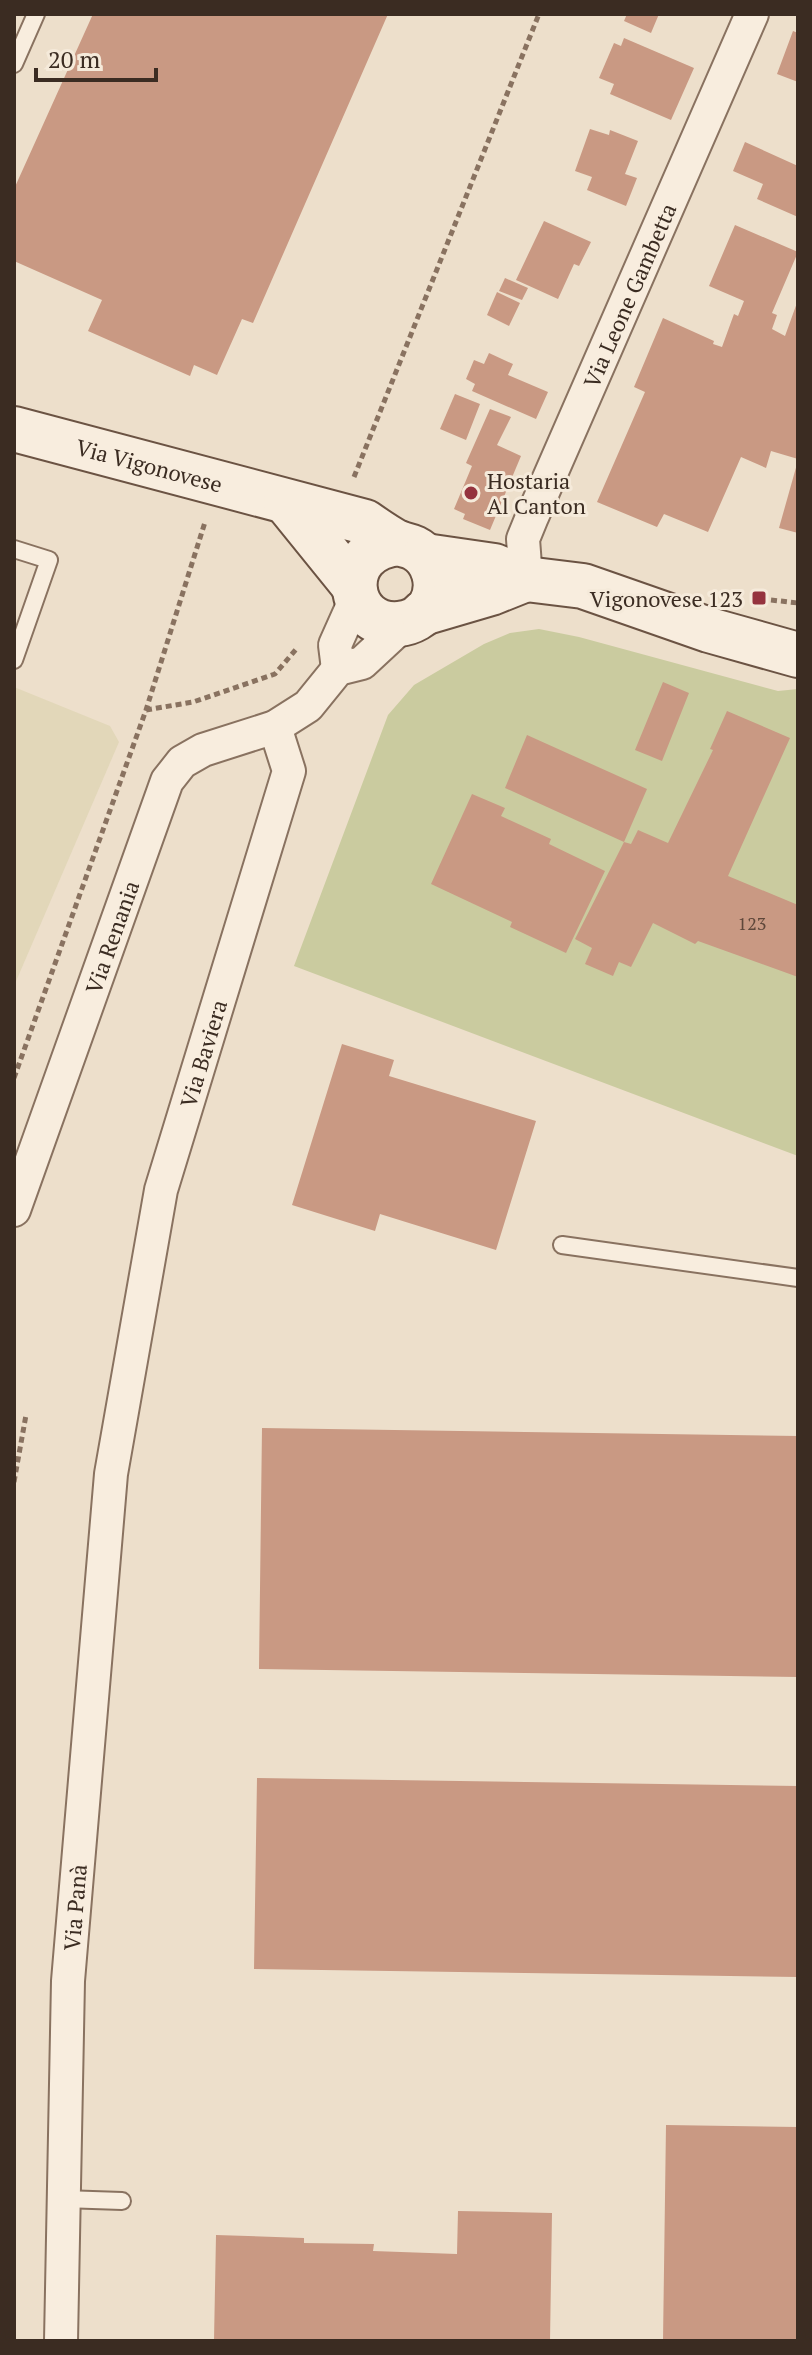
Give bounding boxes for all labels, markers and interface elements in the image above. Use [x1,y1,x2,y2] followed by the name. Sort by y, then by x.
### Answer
[36,32,156,82] scale bar
[48,43,100,75] text: 20 m
[576,198,682,392] street label: Via Leone Gambetta
[73,432,226,498] street label: Via Vigonovese
[487,466,586,520] place label: Hostaria Al Canton
[462,484,480,502] marker: Hostaria Al Canton
[590,584,743,613] place label: Vigonovese 123
[750,589,768,607] marker: Vigonovese 123
[78,876,145,997] street label: Via Renania
[738,911,766,935] house number: 123
[173,996,233,1111] street label: Via Baviera
[56,1863,92,1952] street label: Via Panà

